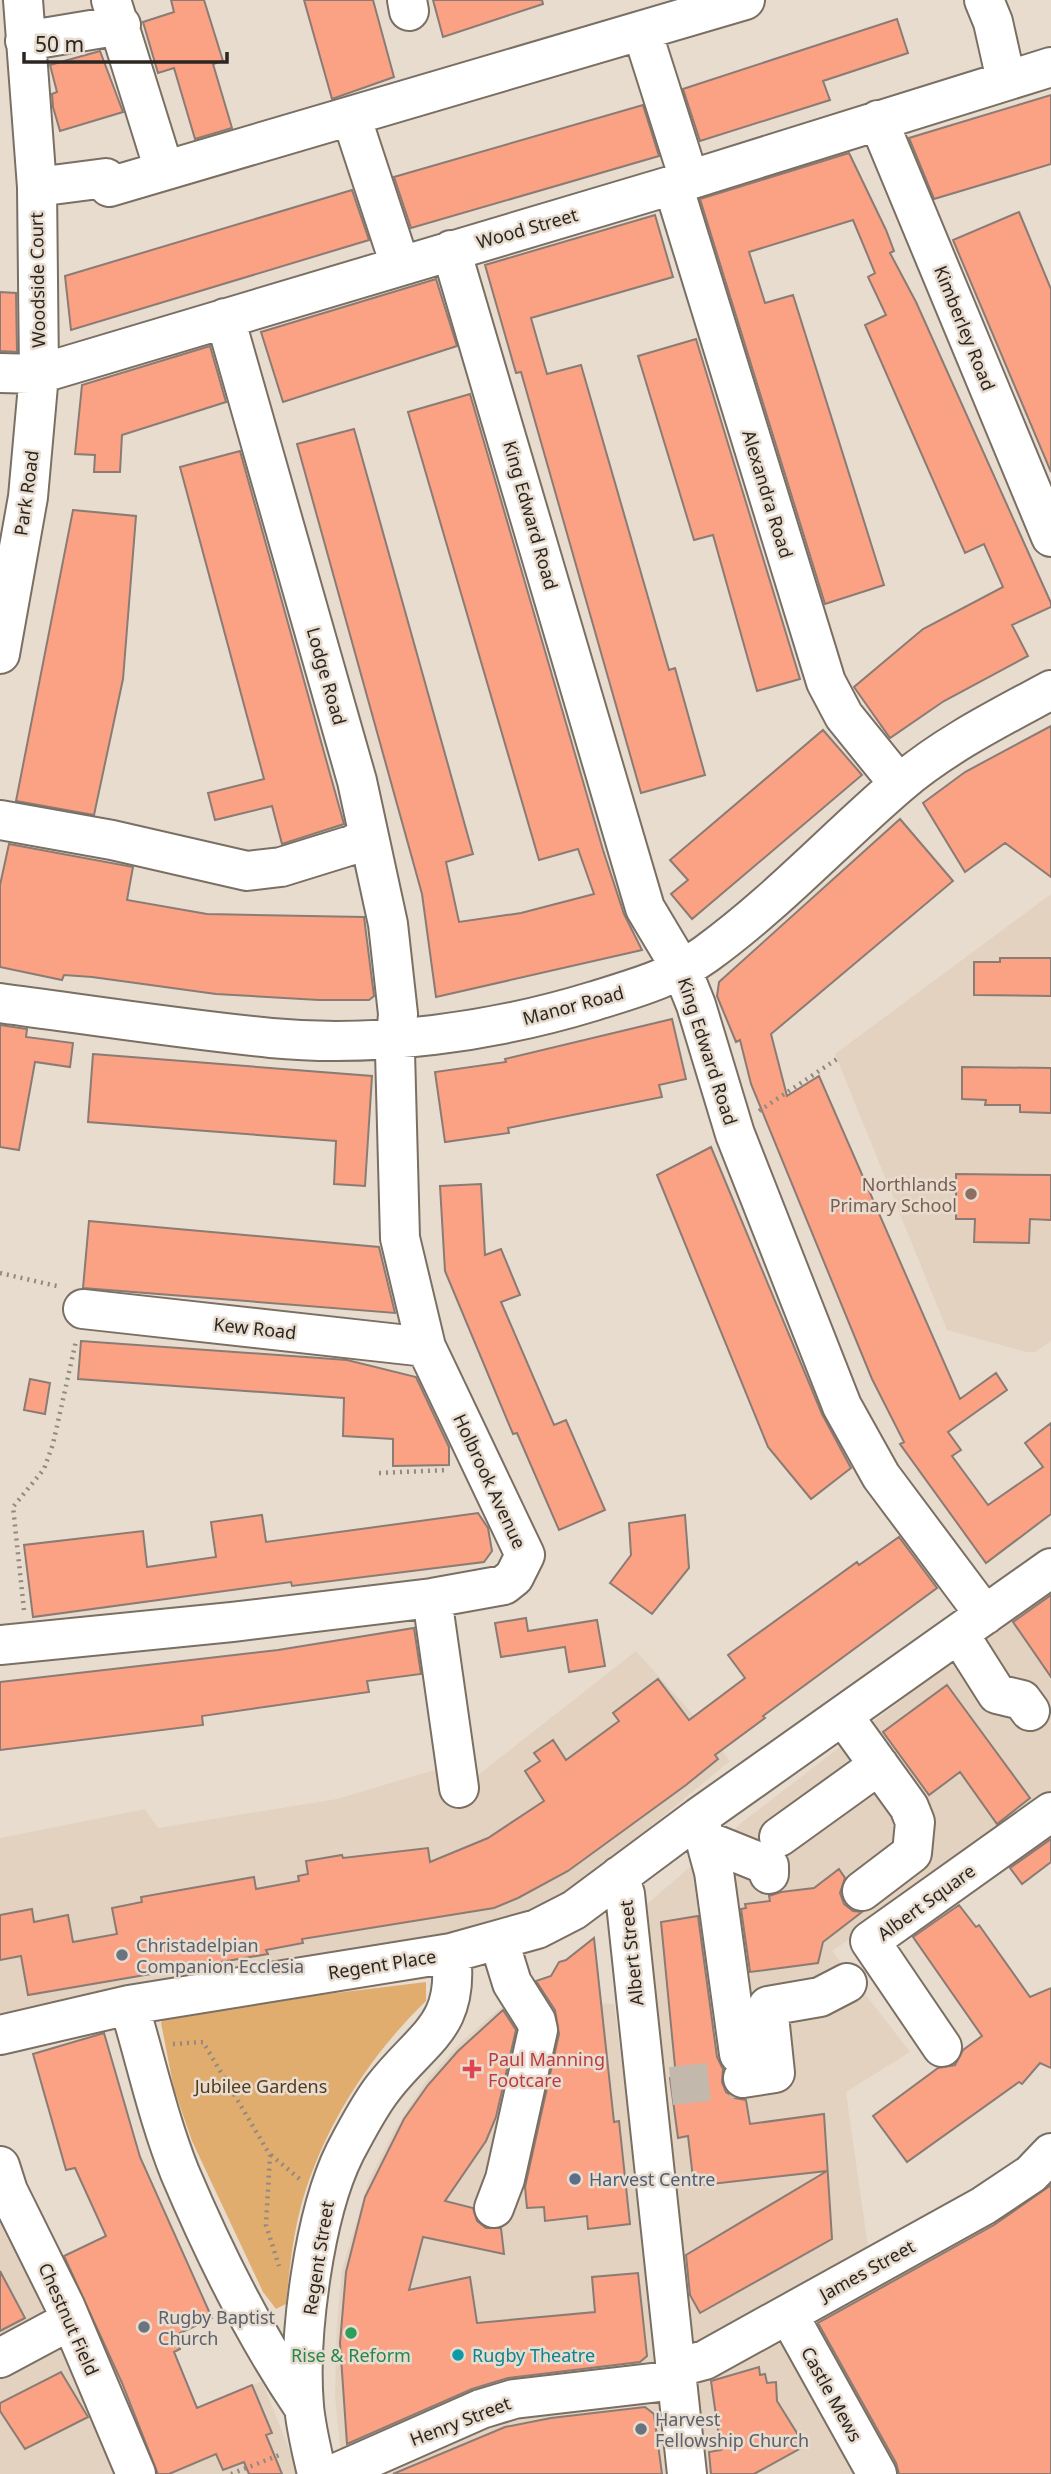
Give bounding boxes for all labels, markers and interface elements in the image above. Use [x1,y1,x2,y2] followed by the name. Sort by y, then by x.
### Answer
[24,21,228,65] scale bar
[35,30,84,58] text: 50 m
[474,202,581,254] street label: Wood Street
[24,211,50,348] street label: Woodside Court
[929,262,1001,394] street label: Kimberley Road
[737,427,799,561] street label: Alexandra Road
[498,438,564,592] street label: King Edward Road
[8,449,44,537] street label: Park Road
[302,624,352,728] street label: Lodge Road
[673,974,743,1128] street label: King Edward Road
[520,980,626,1030] street label: Manor Road
[830,1172,957,1217] place label: Northlands Primary School
[963,1186,979,1202] marker: Northlands Primary School
[212,1312,298,1344] street label: Kew Road
[448,1410,532,1552] street label: Holbrook Avenue
[872,1858,980,1946] street label: Albert Square
[613,1898,648,2007] street label: Albert Street
[136,1933,304,1978] place label: Christadelpian Companion Ecclesia
[326,1944,438,1984] street label: Regent Place
[114,1947,130,1963] marker: Christadelpian Companion Ecclesia
[488,2047,605,2092] place label: Paul Manning Footcare
[462,2059,482,2079] marker: Paul Manning Footcare
[193,2074,327,2098] park label: Jubilee Gardens
[589,2167,715,2191] place label: Harvest Centre
[567,2171,583,2187] marker: Harvest Centre
[297,2199,339,2317] street label: Regent Street
[813,2234,919,2307] street label: James Street
[33,2259,105,2379] street label: Chestnut Field
[158,2305,276,2350] place label: Rugby Baptist Church
[136,2319,152,2335] marker: Rugby Baptist Church
[343,2325,359,2341] marker: Rise & Reform
[796,2342,868,2446] street label: Castle Mews
[291,2343,411,2367] place label: Rise & Reform
[472,2343,595,2367] place label: Rugby Theatre
[450,2347,466,2363] marker: Rugby Theatre
[406,2391,514,2451] street label: Henry Street
[655,2407,809,2452] place label: Harvest Fellowship Church
[633,2421,649,2437] marker: Harvest Fellowship Church

